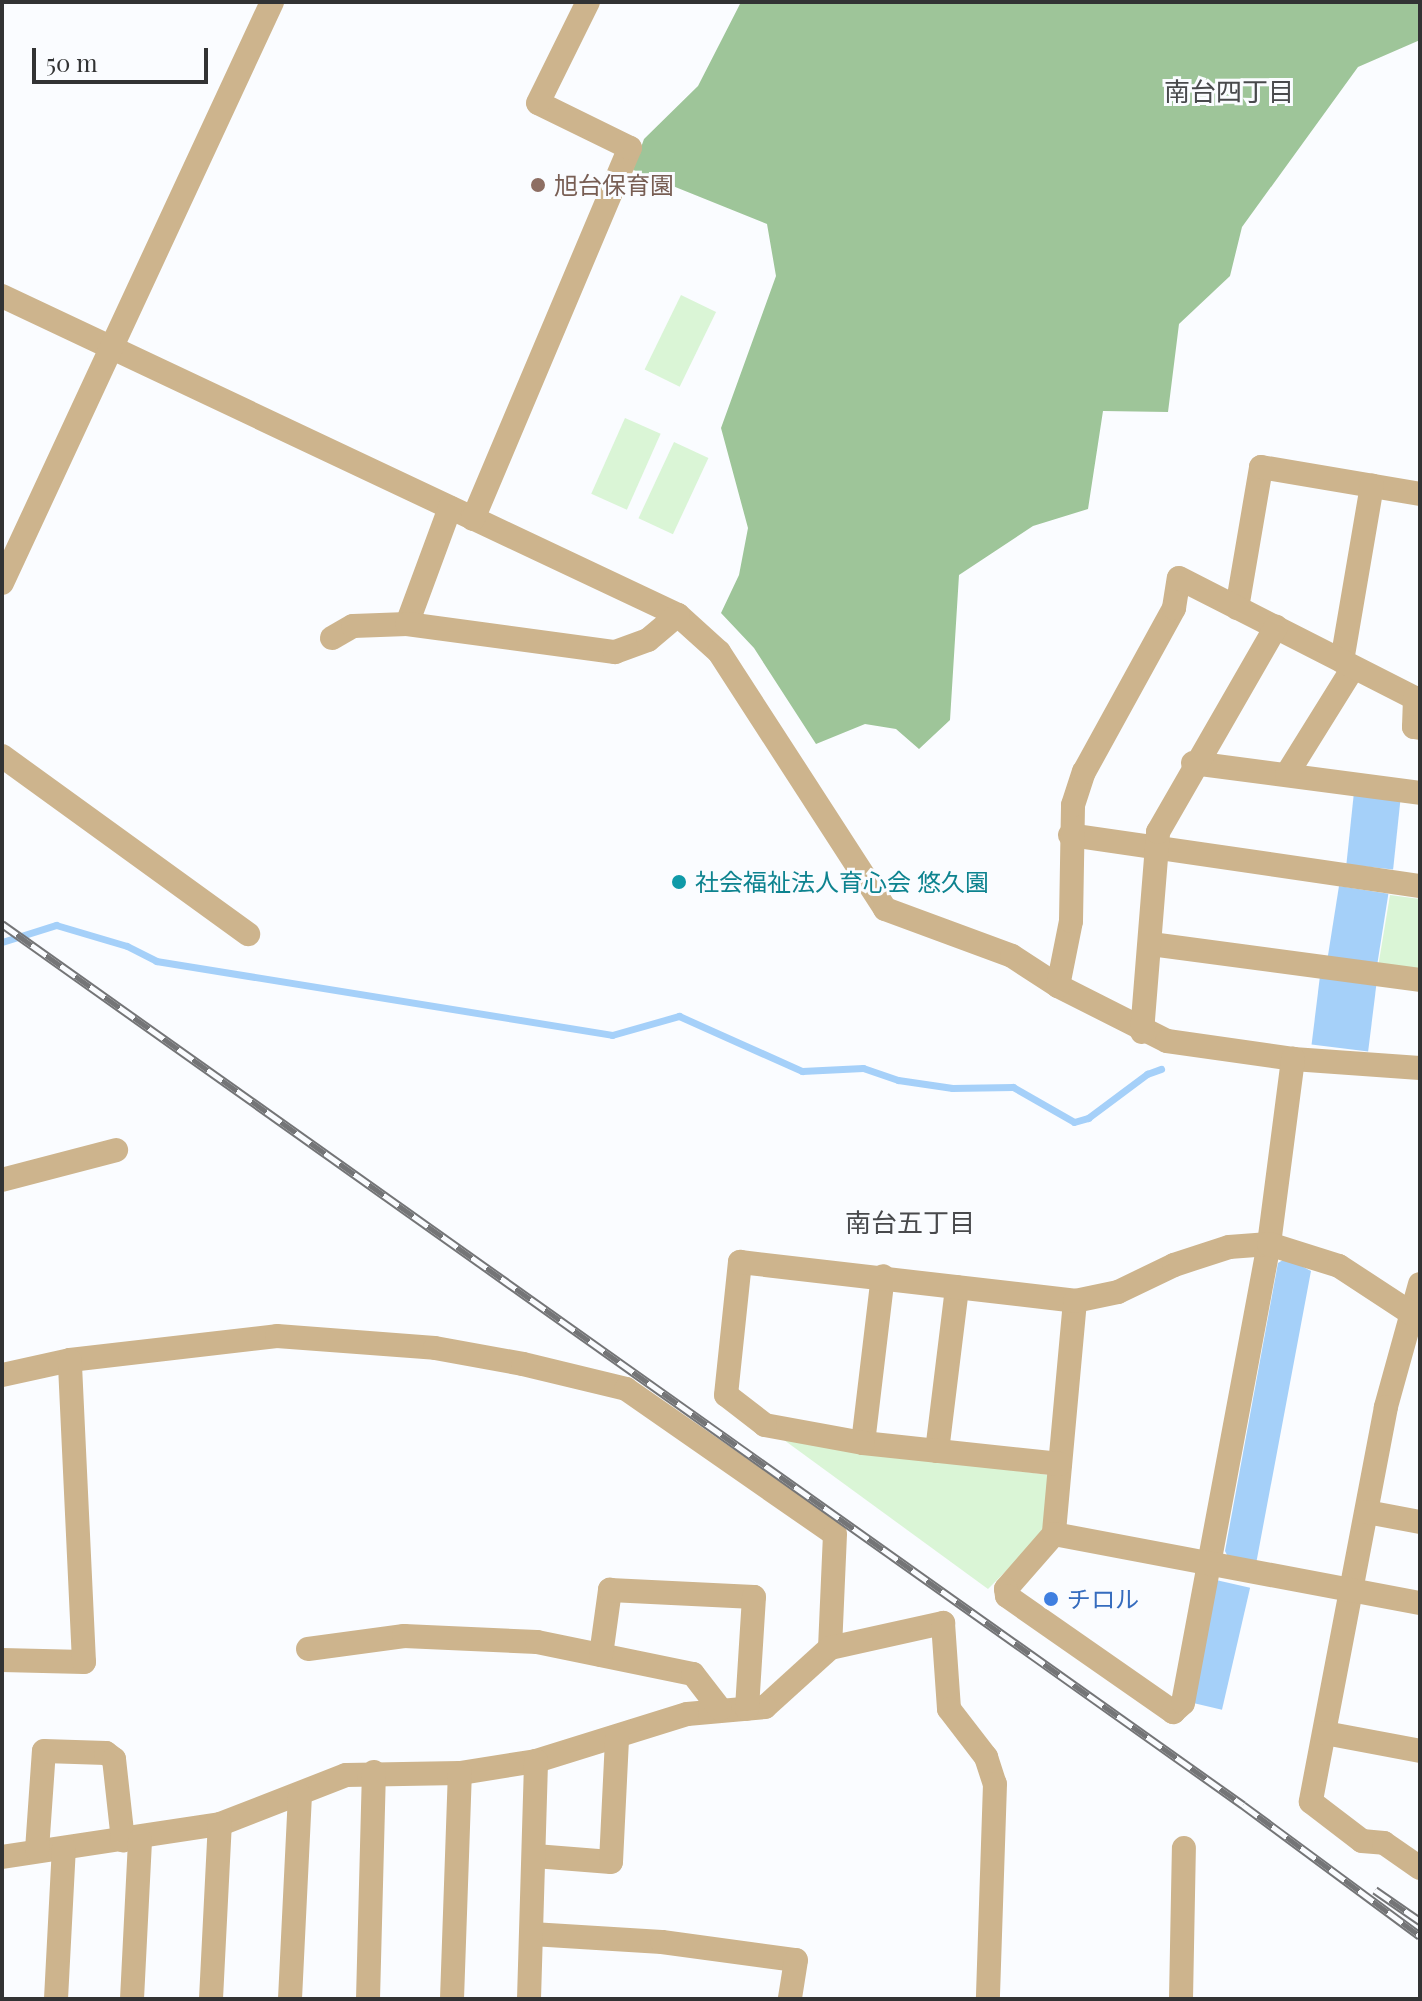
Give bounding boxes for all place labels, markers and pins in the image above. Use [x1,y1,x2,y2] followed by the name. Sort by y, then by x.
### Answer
[554,171,674,199] place label: 旭台保育園
[529,176,547,194] marker: 旭台保育園
[695,868,989,896] place label: 社会福祉法人育心会 悠久園
[670,873,688,891] marker: 社会福祉法人育心会 悠久園
[1067,1585,1139,1613] place label: チロル
[1042,1590,1060,1608] marker: チロル

